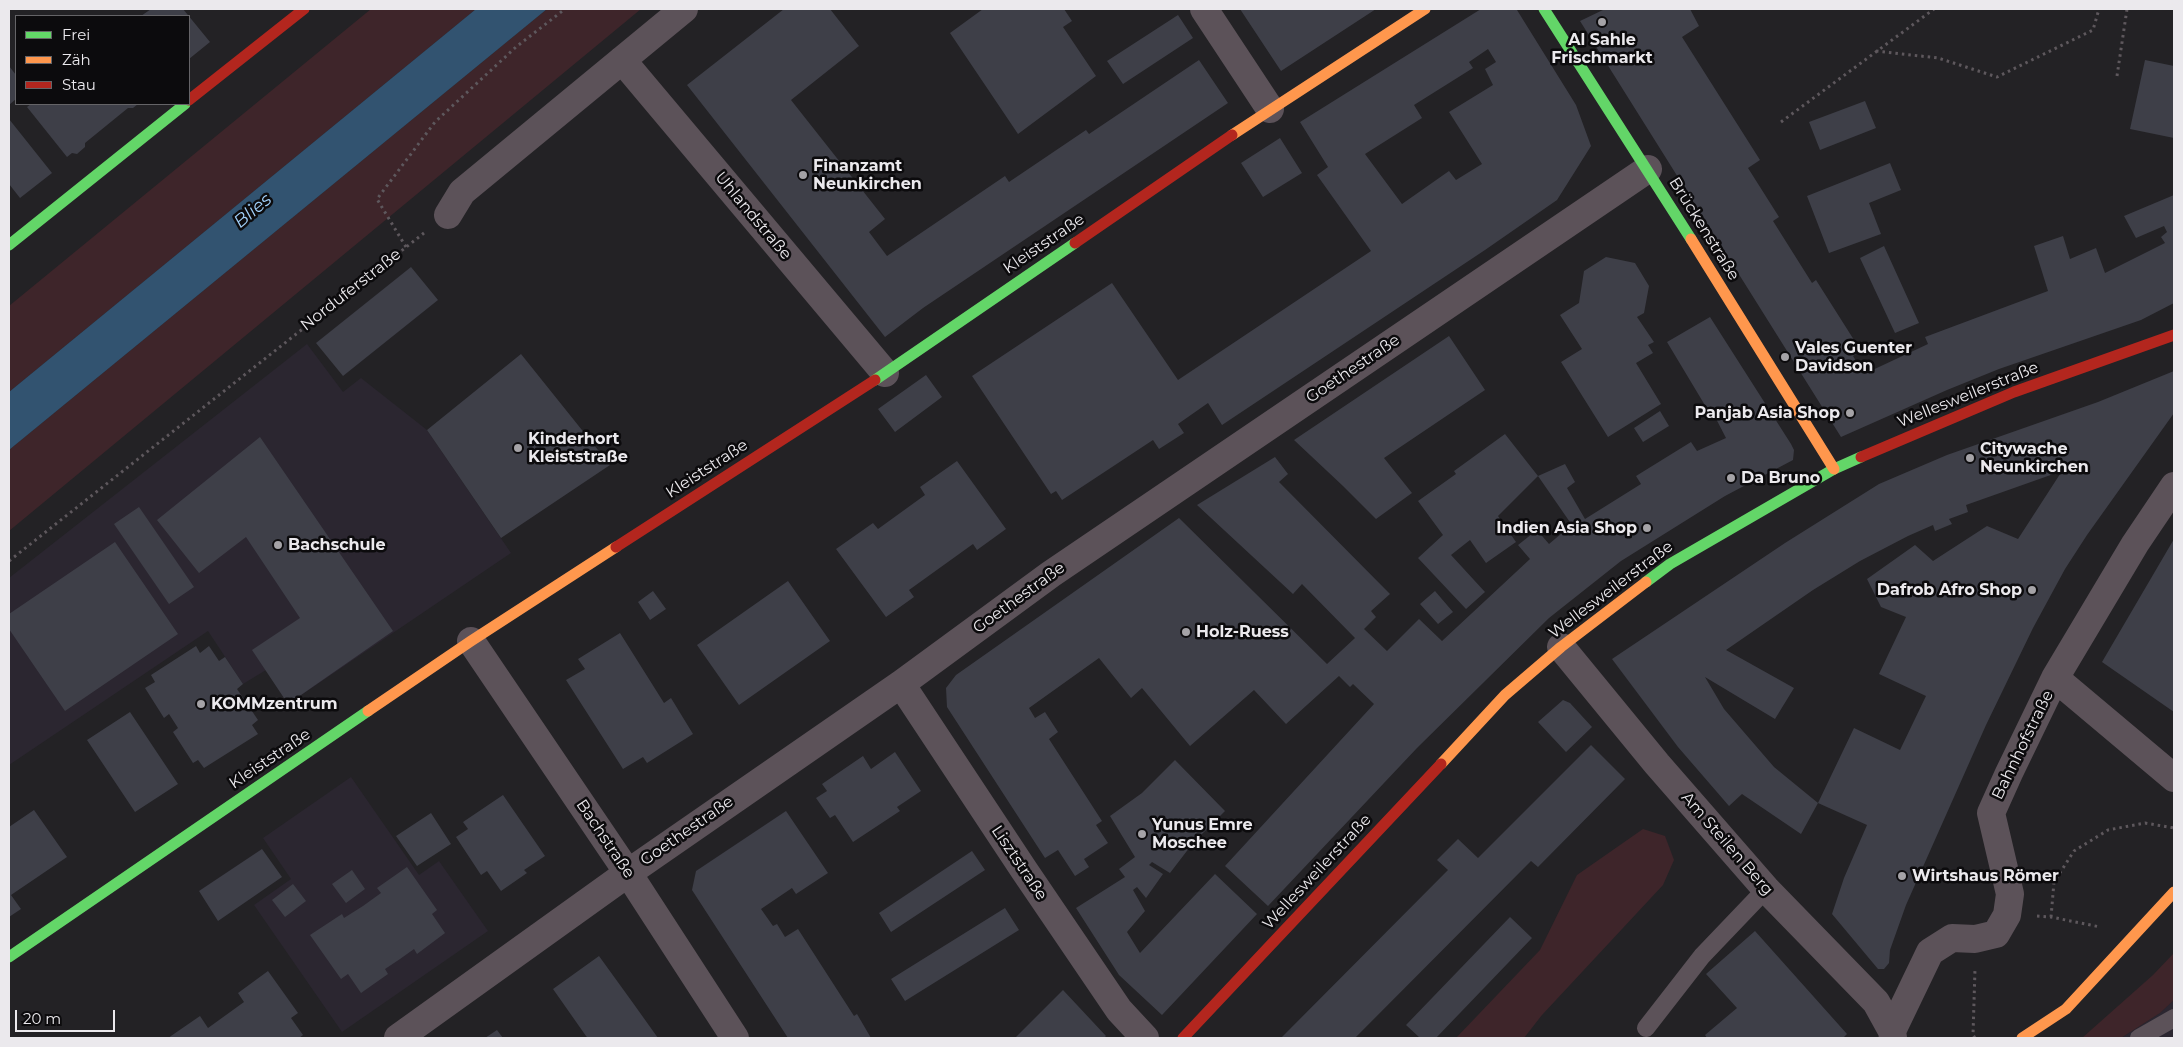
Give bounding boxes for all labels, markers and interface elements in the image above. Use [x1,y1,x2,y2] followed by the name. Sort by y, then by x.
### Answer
[15,15,190,105] legend
[1596,16,1608,28] marker: Al Sahle Frischmarkt
[62,25,90,44] text: Frei
[1551,30,1653,68] place label: Al Sahle Frischmarkt
[62,50,91,69] text: Zäh
[62,75,96,94] text: Stau
[813,156,922,194] place label: Finanzamt Neunkirchen
[711,168,795,264] street label: Uhlandstraße
[797,169,809,181] marker: Finanzamt Neunkirchen
[1665,174,1743,284] street label: Brückenstraße
[230,189,276,233] water label: Blies
[1000,210,1088,278] street label: Kleiststraße
[297,245,405,335] street label: Norduferstraße
[1302,331,1404,407] street label: Goethestraße
[1795,338,1912,376] place label: Vales Guenter Davidson
[1779,351,1791,363] marker: Vales Guenter Davidson
[1895,358,2041,432] street label: Wellesweilerstraße
[1695,403,1840,423] place label: Panjab Asia Shop
[1844,407,1856,419] marker: Panjab Asia Shop
[528,429,628,467] place label: Kinderhort Kleiststraße
[662,435,752,503] street label: Kleiststraße
[1980,439,2089,477] place label: Citywache Neunkirchen
[512,442,524,454] marker: Kinderhort Kleiststraße
[1964,452,1976,464] marker: Citywache Neunkirchen
[1741,468,1820,488] place label: Da Bruno
[1725,472,1737,484] marker: Da Bruno
[1496,518,1637,538] place label: Indien Asia Shop
[1641,522,1653,534] marker: Indien Asia Shop
[288,535,385,555] place label: Bachschule
[1545,537,1677,643] street label: Wellesweilerstraße
[272,539,284,551] marker: Bachschule
[969,558,1069,638] street label: Goethestraße
[1877,580,2022,600] place label: Dafrob Afro Shop
[2026,584,2038,596] marker: Dafrob Afro Shop
[1196,622,1289,642] place label: Holz-Ruess
[1180,626,1192,638] marker: Holz-Ruess
[1988,687,2058,803] street label: Bahnhofstraße
[211,694,338,714] place label: KOMMzentrum
[195,698,207,710] marker: KOMMzentrum
[226,725,314,793] street label: Kleiststraße
[1677,788,1777,900] street label: Am Steilen Berg
[637,792,737,870] street label: Goethestraße
[572,796,638,882] street label: Bachstraße
[1259,810,1375,934] street label: Wellesweilerstraße
[1152,815,1253,853] place label: Yunus Emre Moschee
[987,822,1051,904] street label: Lisztstraße
[1136,828,1148,840] marker: Yunus Emre Moschee
[1912,866,2059,886] place label: Wirtshaus Römer
[1896,870,1908,882] marker: Wirtshaus Römer
[18,1000,118,1032] scale bar
[23,1009,61,1028] text: 20 m

